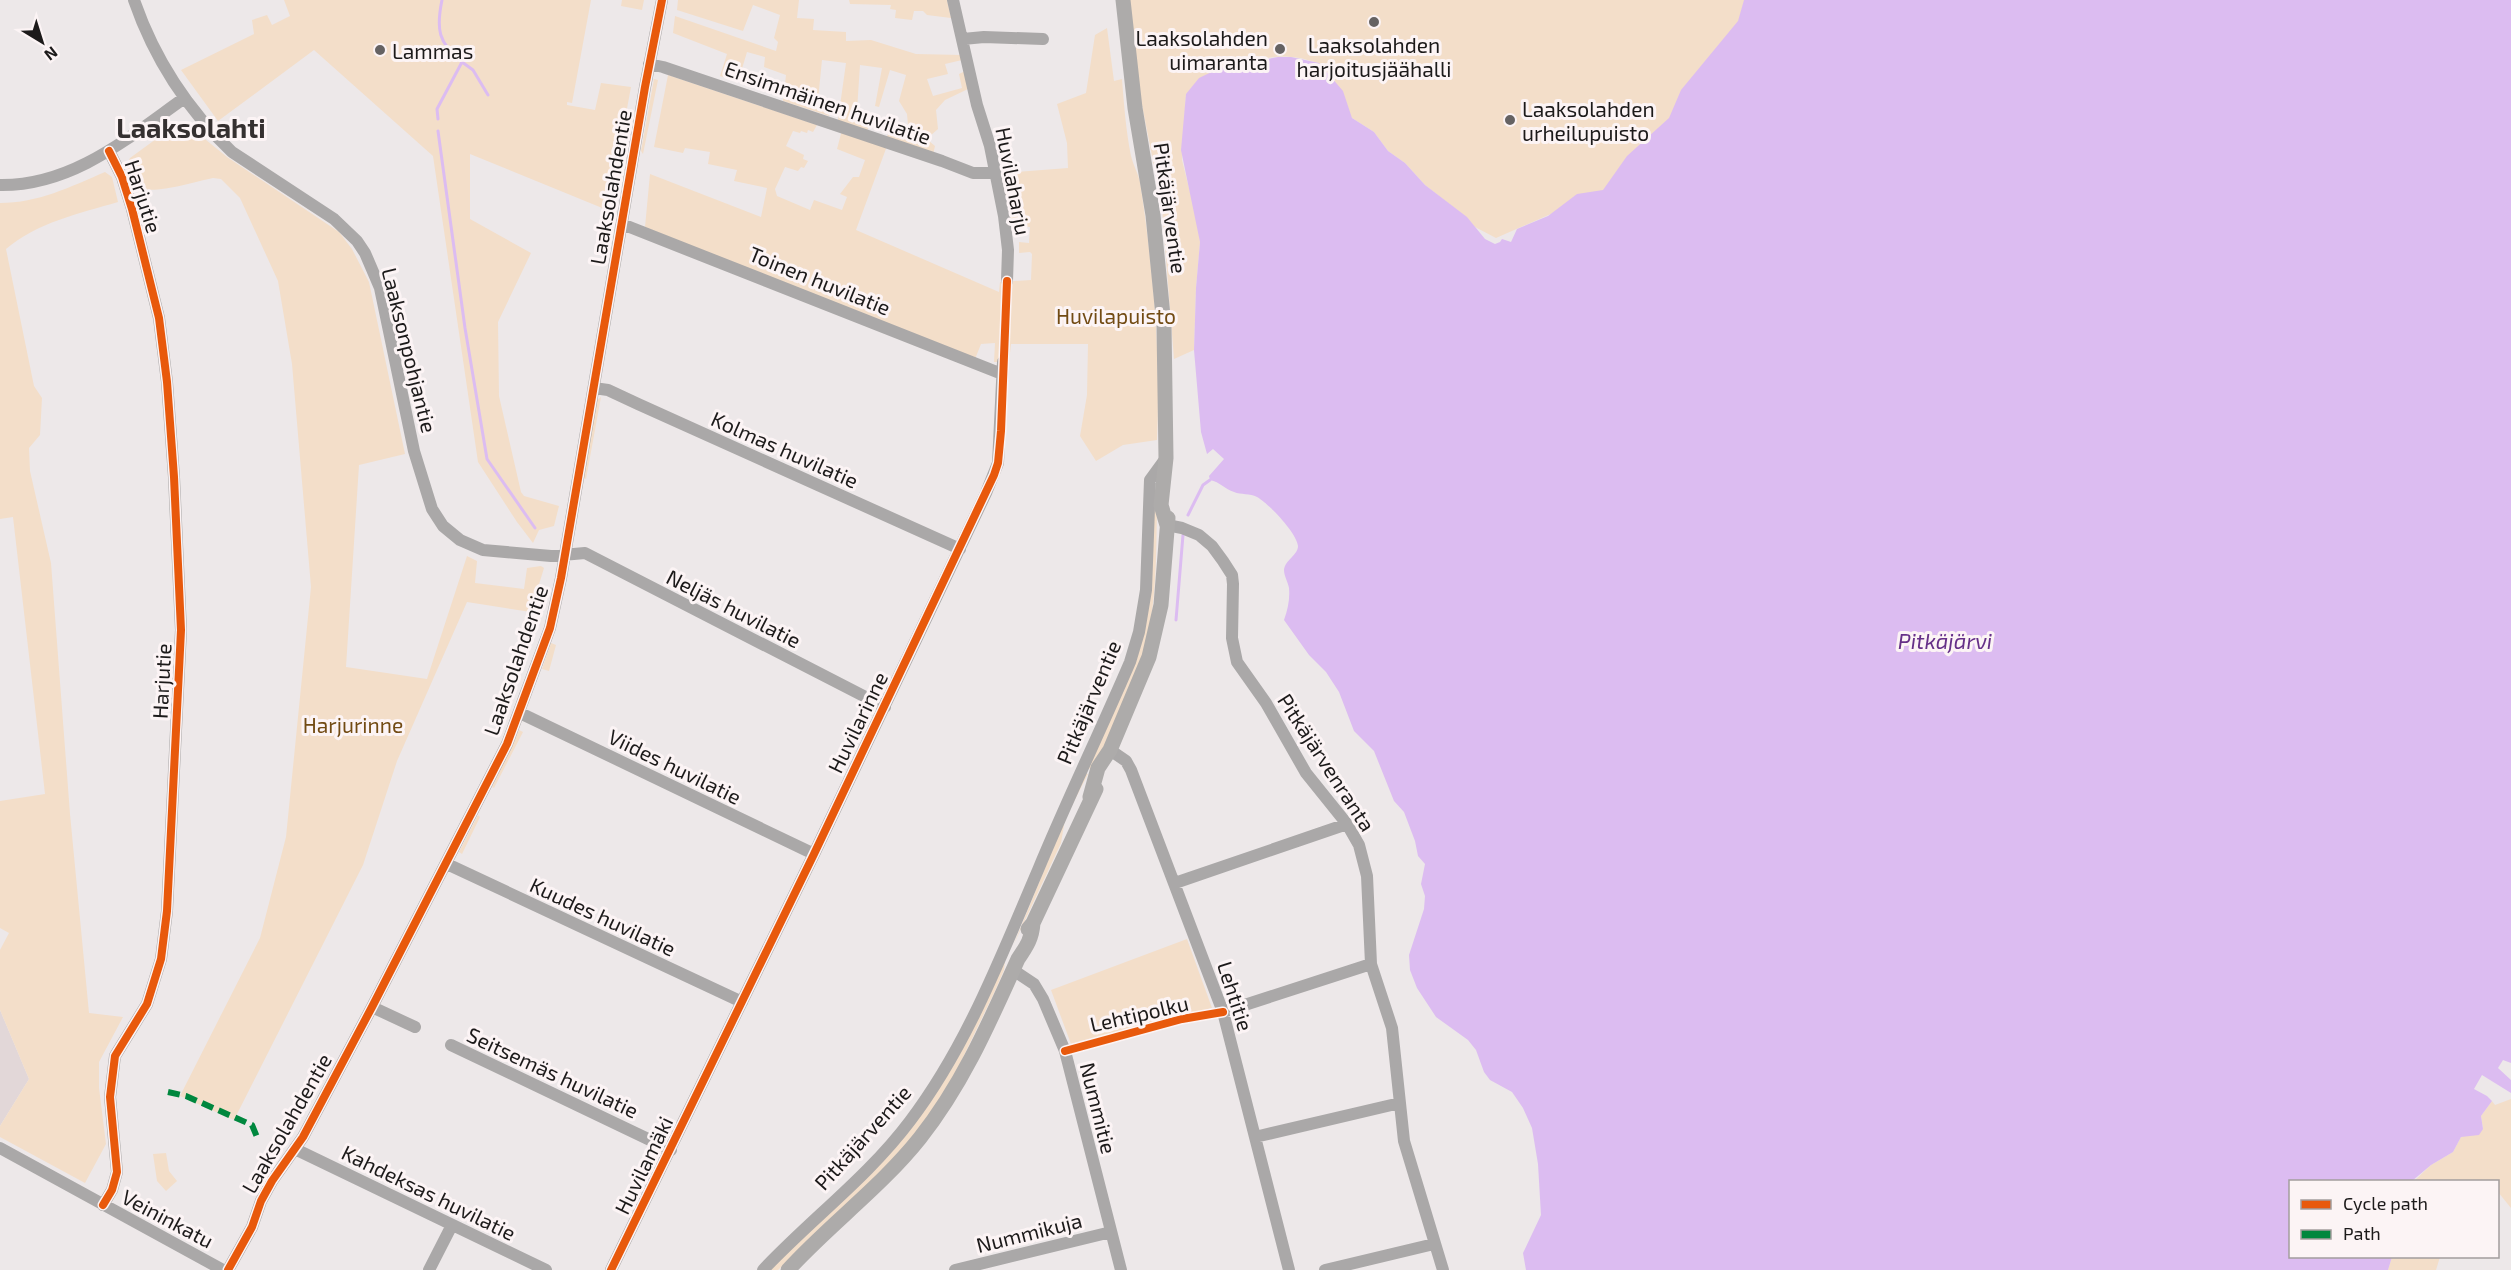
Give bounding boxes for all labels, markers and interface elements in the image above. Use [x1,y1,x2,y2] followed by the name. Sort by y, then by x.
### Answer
[12,12,72,72] north arrow
[1367,15,1381,29] marker: Laaksolahden harjoitusjäähalli
[1135,25,1268,74] place label: Laaksolahden uimaranta
[1297,32,1451,82] place label: Laaksolahden harjoitusjäähalli
[392,38,473,63] place label: Lammas
[1273,42,1287,56] marker: Laaksolahden uimaranta
[41,43,62,65] text: N
[373,43,387,57] marker: Lammas
[722,55,934,149] street label: Ensimmäinen huvilatie
[1522,96,1655,145] place label: Laaksolahden urheilupuisto
[584,107,636,267] street label: Laaksolahdentie
[116,111,266,143] district label: Laaksolahti
[1503,113,1517,127] marker: Laaksolahden urheilupuisto
[990,125,1037,237] street label: Huvilaharju
[1148,141,1193,275] street label: Pitkäjärventie
[119,156,168,236] street label: Harjutie
[746,240,894,320] street label: Toinen huvilatie
[376,265,443,435] street label: Laaksonpohjantie
[1056,303,1176,328] park label: Huvilapuisto
[708,405,862,493] street label: Kolmas huvilatie
[662,563,805,653] street label: Neljäs huvilatie
[478,582,552,738] street label: Laaksolahdentie
[1898,627,1992,654] water label: Pitkäjärvi
[1051,636,1126,768] street label: Pitkäjärventie
[147,643,176,719] street label: Harjutie
[822,667,892,777] street label: Huvilarinne
[1272,688,1381,836] street label: Pitkäjärvenranta
[303,712,403,738] park label: Harjurinne
[605,723,745,809] street label: Viides huvilatie
[526,871,680,961] street label: Kuudes huvilatie
[1213,958,1259,1034] street label: Lehtitie
[1087,990,1191,1036] street label: Lehtipolku
[463,1021,643,1123] street label: Seitsemäs huvilatie
[236,1049,336,1197] street label: Laaksolahdentie
[1076,1060,1122,1156] street label: Nummitie
[809,1080,916,1195] street label: Pitkäjärventie
[609,1112,677,1218] street label: Huvilamäki
[338,1139,520,1245] street label: Kahdeksas huvilatie
[2289,1180,2499,1258] legend
[118,1183,218,1253] street label: Veininkatu
[2343,1192,2428,1214] text: Cycle path
[973,1207,1085,1258] street label: Nummikuja
[2343,1222,2381,1244] text: Path

